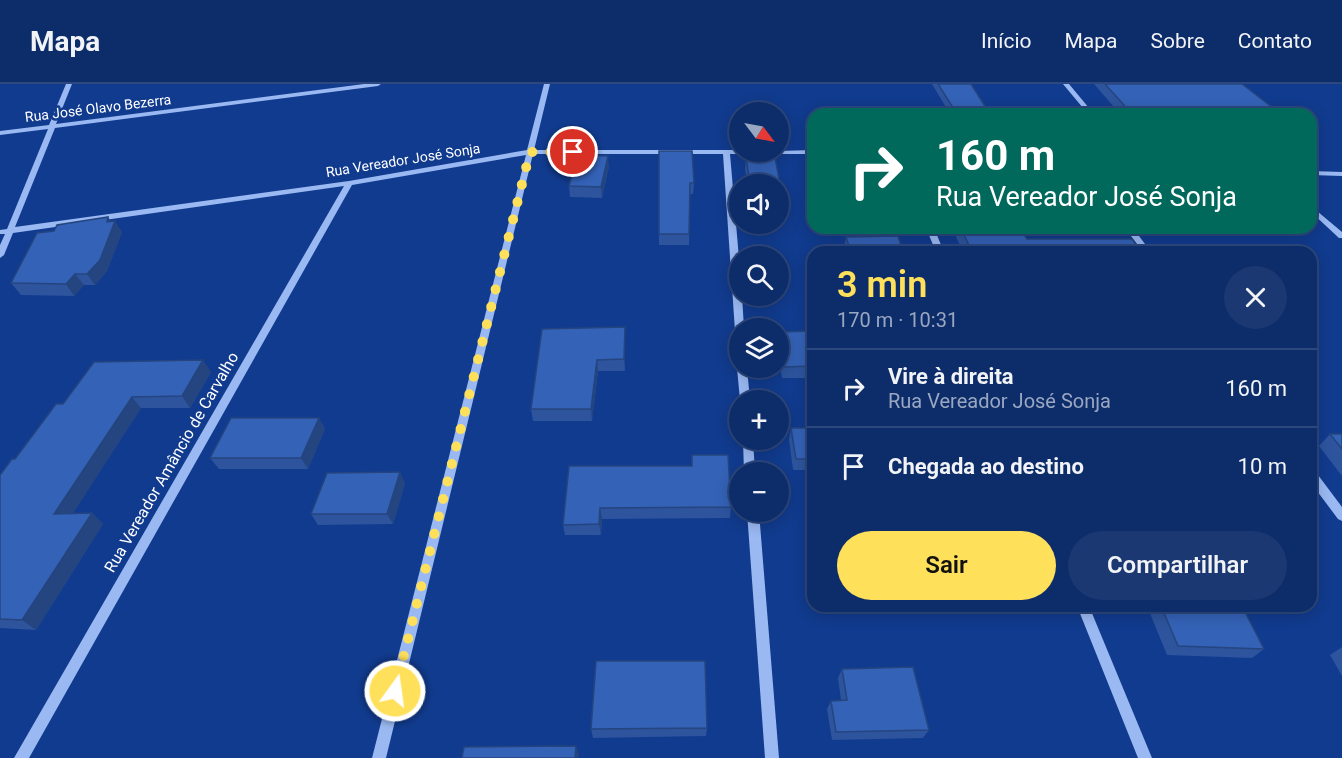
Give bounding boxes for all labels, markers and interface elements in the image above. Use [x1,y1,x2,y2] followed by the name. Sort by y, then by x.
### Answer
[30,25,100,58] text: Mapa
[981,29,1032,53] text: Início
[1065,29,1118,53] text: Mapa
[1151,29,1205,53] text: Sobre
[1238,29,1312,53] text: Contato
[24,91,172,125] street label: Rua José Olavo Bezerra
[729,102,789,162] north arrow
[729,102,789,522] map controls
[547,126,598,177] pin
[936,131,1055,180] text: 160 m
[837,132,915,210] icon: right
[556,135,589,168] icon: arrive
[325,140,481,180] street label: Rua Vereador José Sonja
[729,174,789,234] button: sound
[936,181,1237,213] text: Rua Vereador José Sonja
[729,246,789,306] button: search
[837,264,927,306] text: 3 min
[1224,266,1287,329] button: close
[837,308,958,332] text: 170 m · 10:31
[729,318,789,378] button: layers
[100,349,243,576] street label: Rua Vereador Amâncio de Carvalho
[888,364,1014,389] text: Vire à direita
[837,372,870,405] icon: right
[1225,376,1287,401] text: 160 m
[888,389,1111,413] text: Rua Vereador José Sonja
[729,390,789,450] button: +
[837,450,870,483] icon: arrive
[888,454,1084,479] text: Chegada ao destino
[1238,454,1287,479] text: 10 m
[729,462,789,522] button: −
[837,531,1056,600] button: Sair
[1068,531,1287,600] button: Compartilhar
[363,659,427,723] position arrow

